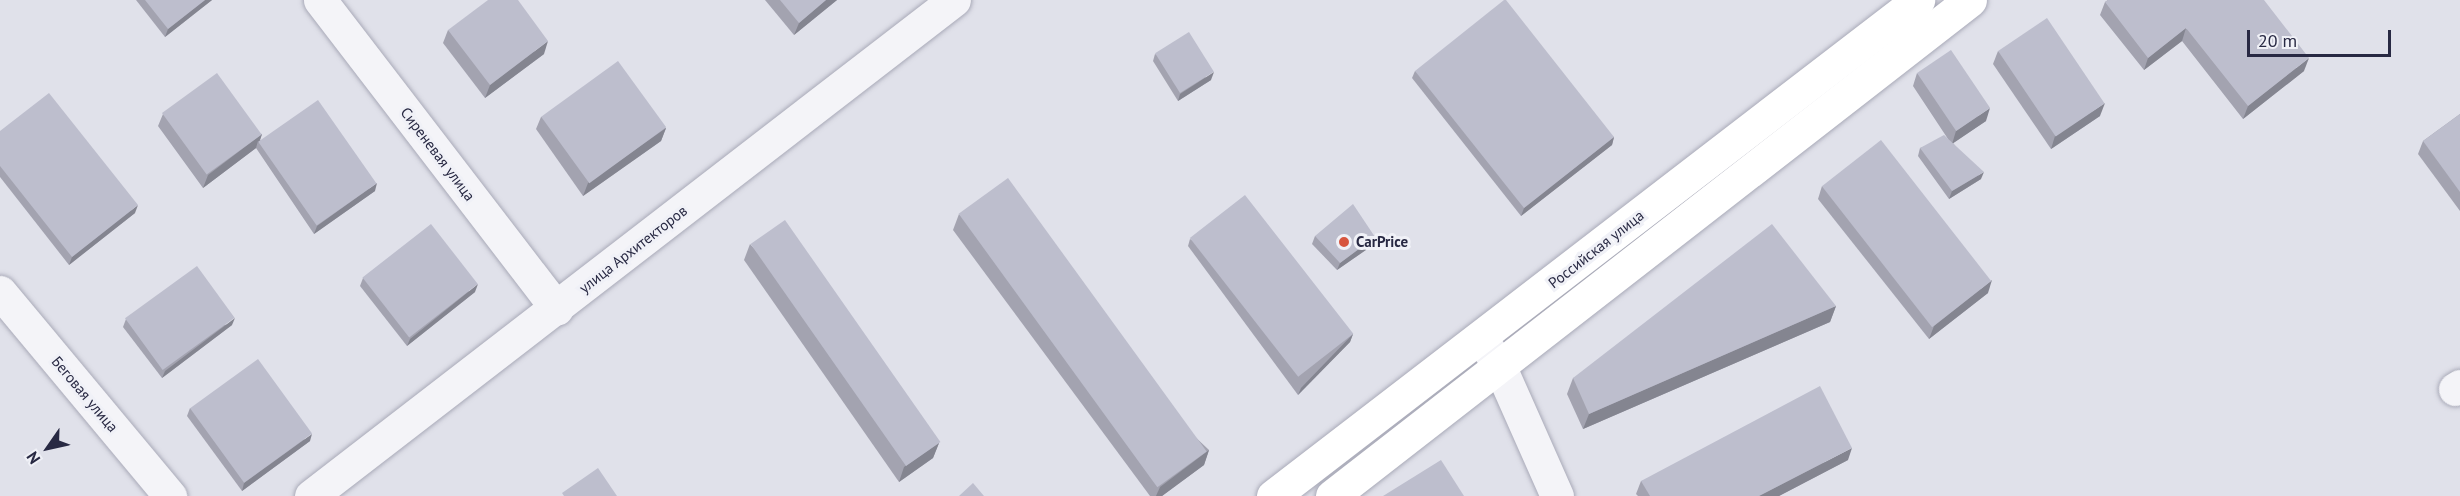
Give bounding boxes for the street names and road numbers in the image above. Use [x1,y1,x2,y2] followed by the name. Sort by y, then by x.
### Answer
[397,104,479,204] street label: Сиреневая улица
[575,201,691,297] street label: улица Архитекторов
[1545,206,1647,292] street label: Российская улица
[48,352,122,436] street label: Беговая улица

